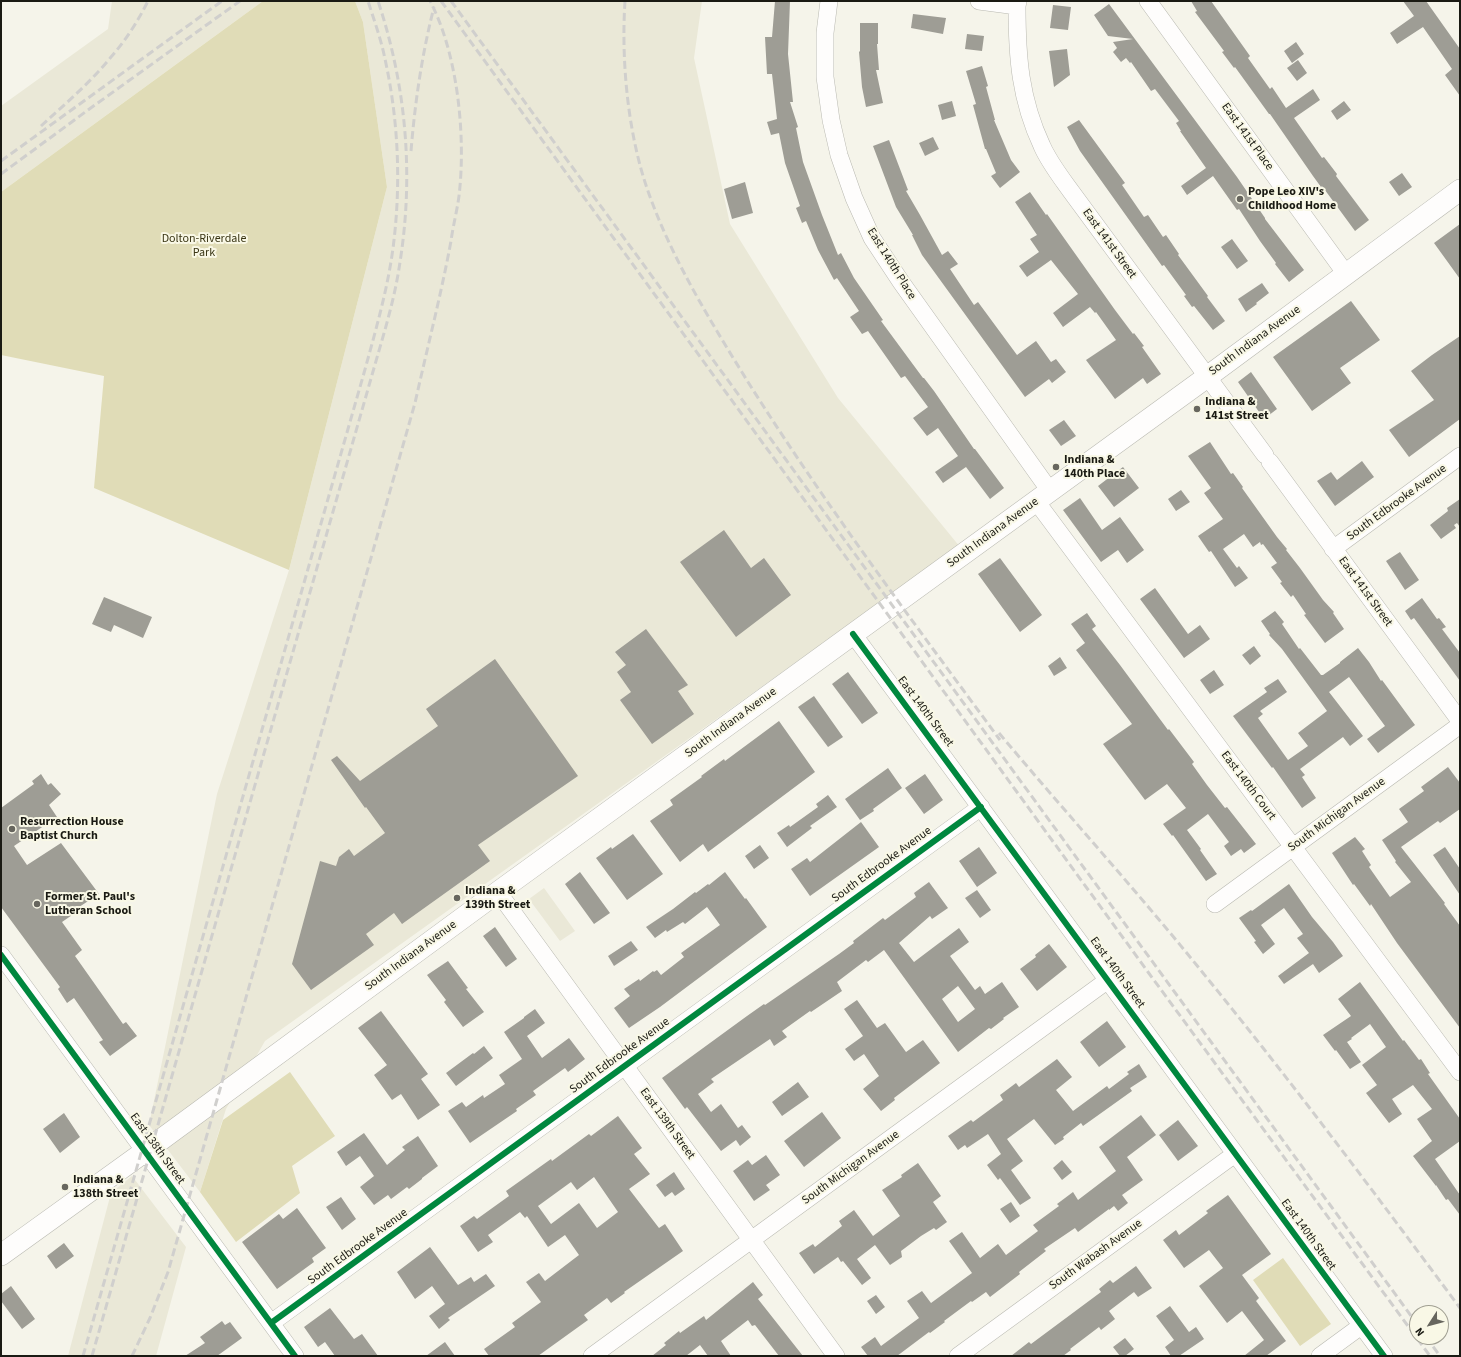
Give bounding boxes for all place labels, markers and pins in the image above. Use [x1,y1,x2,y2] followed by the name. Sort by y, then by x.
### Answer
[1248,185,1336,213] place label: Pope Leo XIV's Childhood Home
[1235,194,1245,204] marker: Pope Leo XIV's Childhood Home
[1205,395,1269,423] place label: Indiana & 141st Street
[1192,404,1202,414] marker: Indiana & 141st Street
[1064,453,1125,481] place label: Indiana & 140th Place
[1051,462,1061,472] marker: Indiana & 140th Place
[20,815,124,843] place label: Resurrection House Baptist Church
[7,824,17,834] marker: Resurrection House Baptist Church
[465,884,530,912] place label: Indiana & 139th Street
[45,890,135,918] place label: Former St. Paul's Lutheran School
[452,893,462,903] marker: Indiana & 139th Street
[32,899,42,909] marker: Former St. Paul's Lutheran School
[73,1173,138,1201] place label: Indiana & 138th Street
[60,1182,70,1192] marker: Indiana & 138th Street

